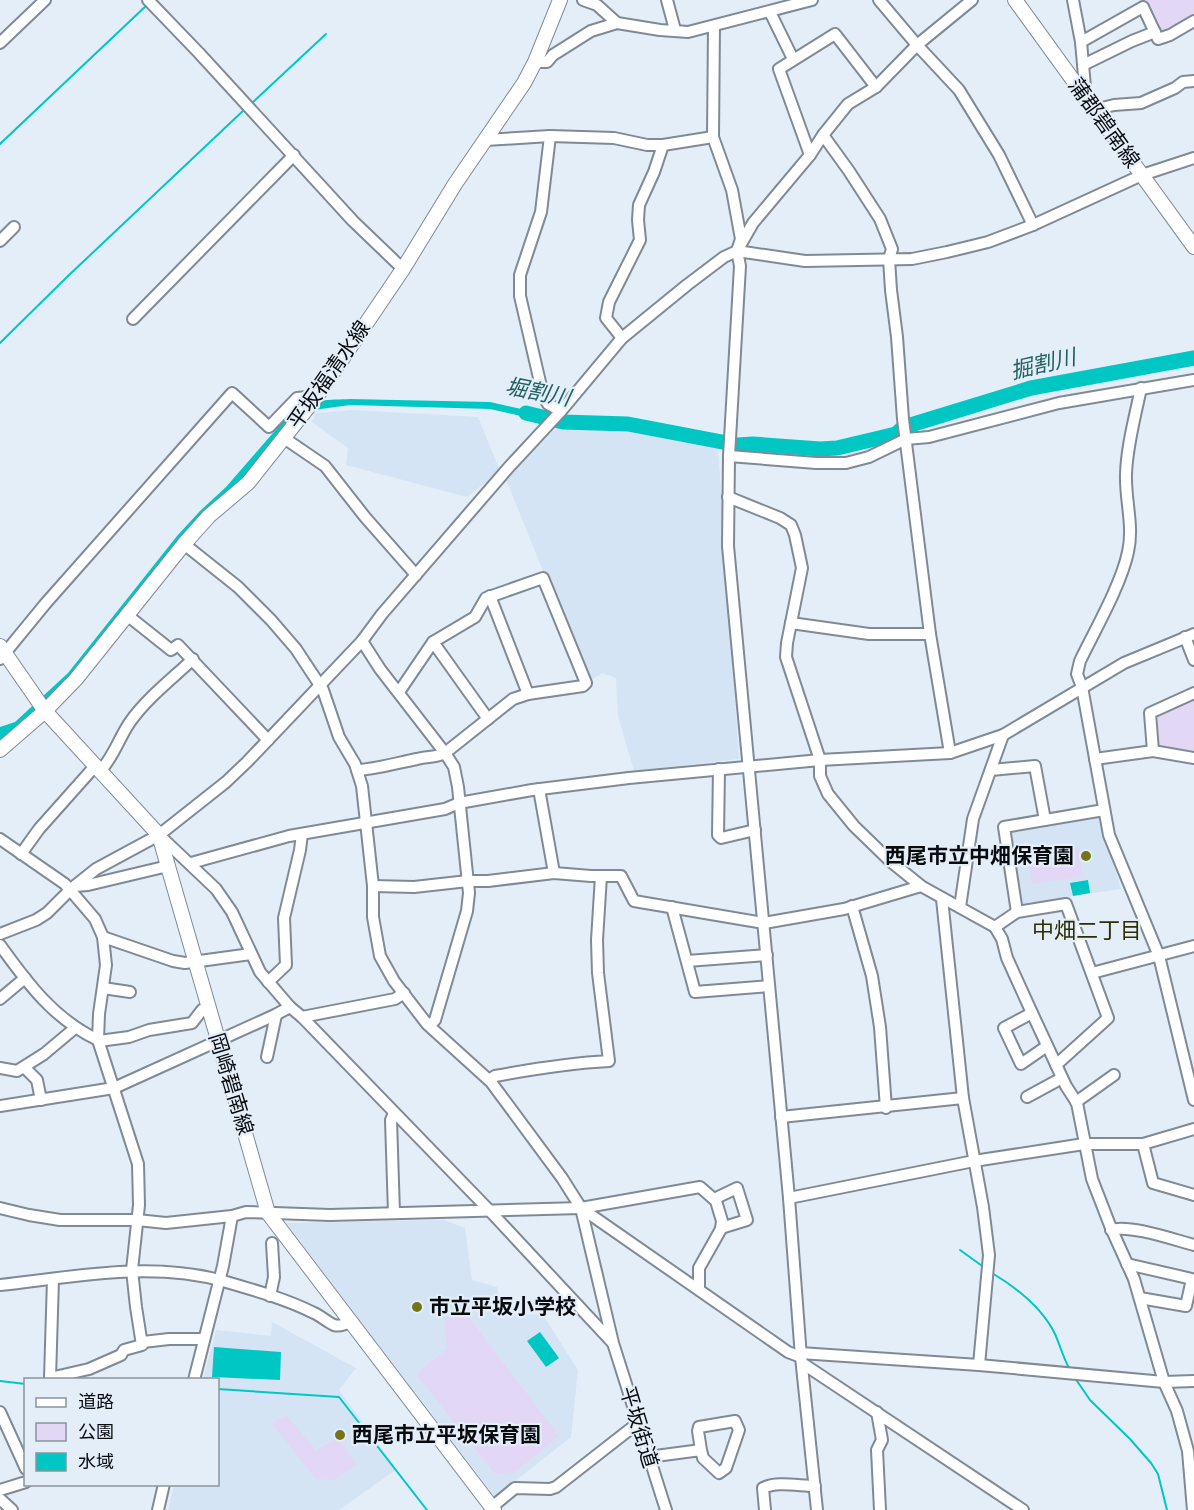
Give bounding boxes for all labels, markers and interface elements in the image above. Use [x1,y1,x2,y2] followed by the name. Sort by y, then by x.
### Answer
[1063,73,1145,173] street label: 蒲郡碧南線
[283,317,375,433] street label: 平坂福清水線
[1008,344,1080,384] water label: 掘割川
[503,373,575,411] water label: 堀割川
[885,844,1074,868] place label: 西尾市立中畑保育園
[1079,849,1093,863] marker: 西尾市立中畑保育園
[1032,918,1142,943] district label: 中畑二丁目
[204,1030,258,1138] street label: 岡崎碧南線
[429,1295,576,1319] place label: 市立平坂小学校
[410,1300,424,1314] marker: 市立平坂小学校
[24,1378,219,1486] legend
[615,1383,663,1471] street label: 平坂街道
[78,1391,114,1412] text: 道路
[78,1421,114,1442] text: 公園
[352,1423,541,1447] place label: 西尾市立平坂保育園
[333,1428,347,1442] marker: 西尾市立平坂保育園
[78,1451,114,1472] text: 水域

